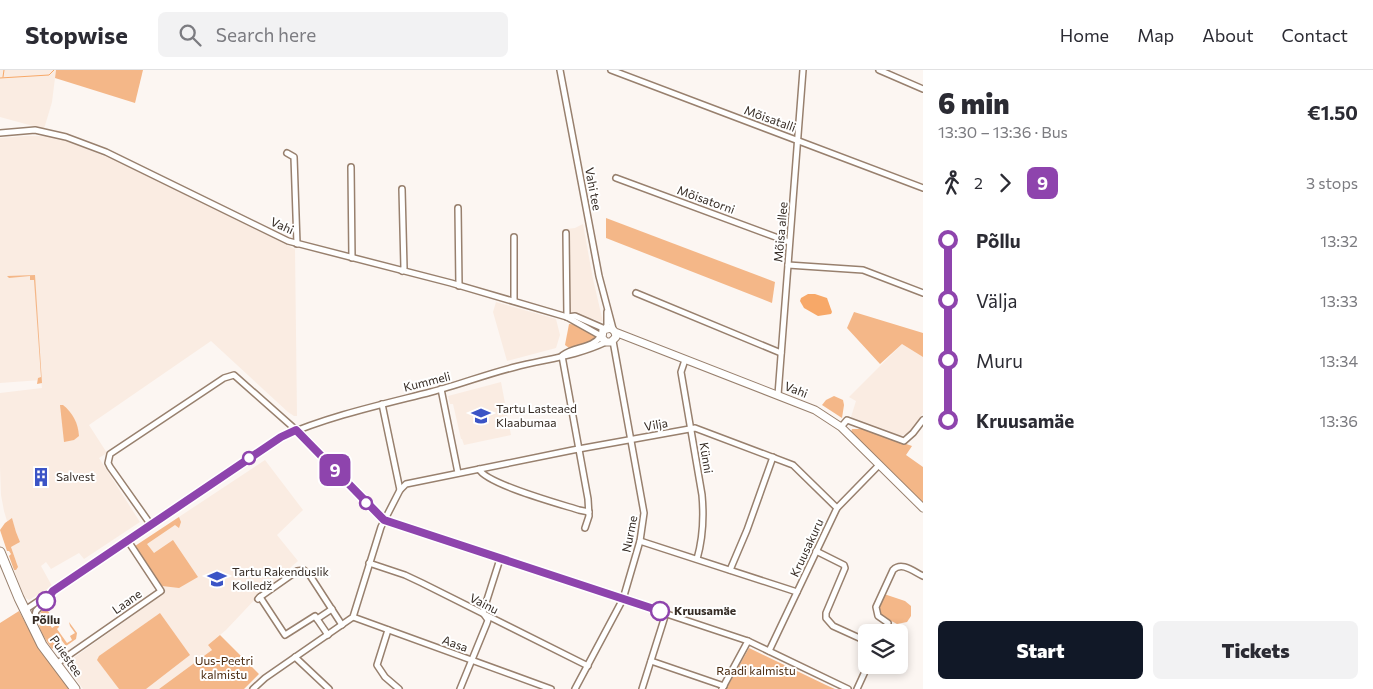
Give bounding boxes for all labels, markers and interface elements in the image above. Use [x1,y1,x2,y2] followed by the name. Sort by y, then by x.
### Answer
[158,12,508,57] search box
[25,20,128,49] text: Stopwise
[176,21,204,49] icon: search
[216,23,316,46] text: Search here
[1060,24,1109,46] text: Home
[1137,24,1174,46] text: Map
[1202,24,1254,46] text: About
[1282,24,1348,46] text: Contact
[938,86,1010,120] text: 6 min
[1307,101,1358,124] text: €1.50
[743,102,798,134] street label: Mõisatalli
[938,122,1068,141] text: 13:30 – 13:36 · Bus
[583,166,605,212] street label: Vahi tee
[938,169,966,197] icon: walk
[991,169,1019,197] icon: forward
[1037,172,1048,194] text: 9
[974,173,983,192] text: 2
[1306,173,1358,192] text: 3 stops
[676,182,737,216] street label: Mõisatorni
[770,201,790,263] street label: Mõisa allee
[269,214,296,236] street label: Vahi
[976,229,1021,252] text: Põllu
[1320,231,1358,250] text: 13:32
[976,289,1018,312] text: Välja
[1320,291,1358,310] text: 13:33
[976,349,1023,372] text: Muru
[1320,351,1358,370] text: 13:34
[402,368,452,394] street label: Kummeli
[783,378,810,400] street label: Vahi
[496,401,577,429] place label: Tartu Lasteaed Klaabumaa
[470,405,492,427] school or university icon: Tartu Lasteaed Klaabumaa
[976,409,1074,432] text: Kruusamäe
[1319,411,1358,430] text: 13:36
[643,415,669,433] street label: Vilja
[698,441,716,474] street label: Künni
[242,451,256,465] unlabelled marker
[319,454,351,486] line badge: 9
[329,459,341,481] text: 9
[30,466,52,488] building icon: Salvest
[56,469,95,483] place label: Salvest
[359,496,373,510] unlabelled marker
[619,514,639,553] street label: Nurme
[786,516,826,579] street label: Kruusakuru
[232,564,330,592] place label: Tartu Rakenduslik Kolledž
[206,568,228,590] school or university icon: Tartu Rakenduslik Kolledž
[109,586,144,616] street label: Laane
[468,590,501,616] street label: Vainu
[36,591,56,611] marker: Põllu
[650,601,670,621] marker: Kruusamäe
[674,603,736,617] place label: Kruusamäe
[32,612,60,626] place label: Põllu
[938,621,1143,679] button: Start
[1153,621,1358,679] button: Tickets
[858,624,908,674] map controls
[858,624,908,674] button: layers
[48,632,86,679] street label: Puiestee
[441,632,470,654] street label: Aasa
[195,653,253,681] park label: Uus-Peetri kalmistu
[716,663,796,677] park label: Raadi kalmistu

